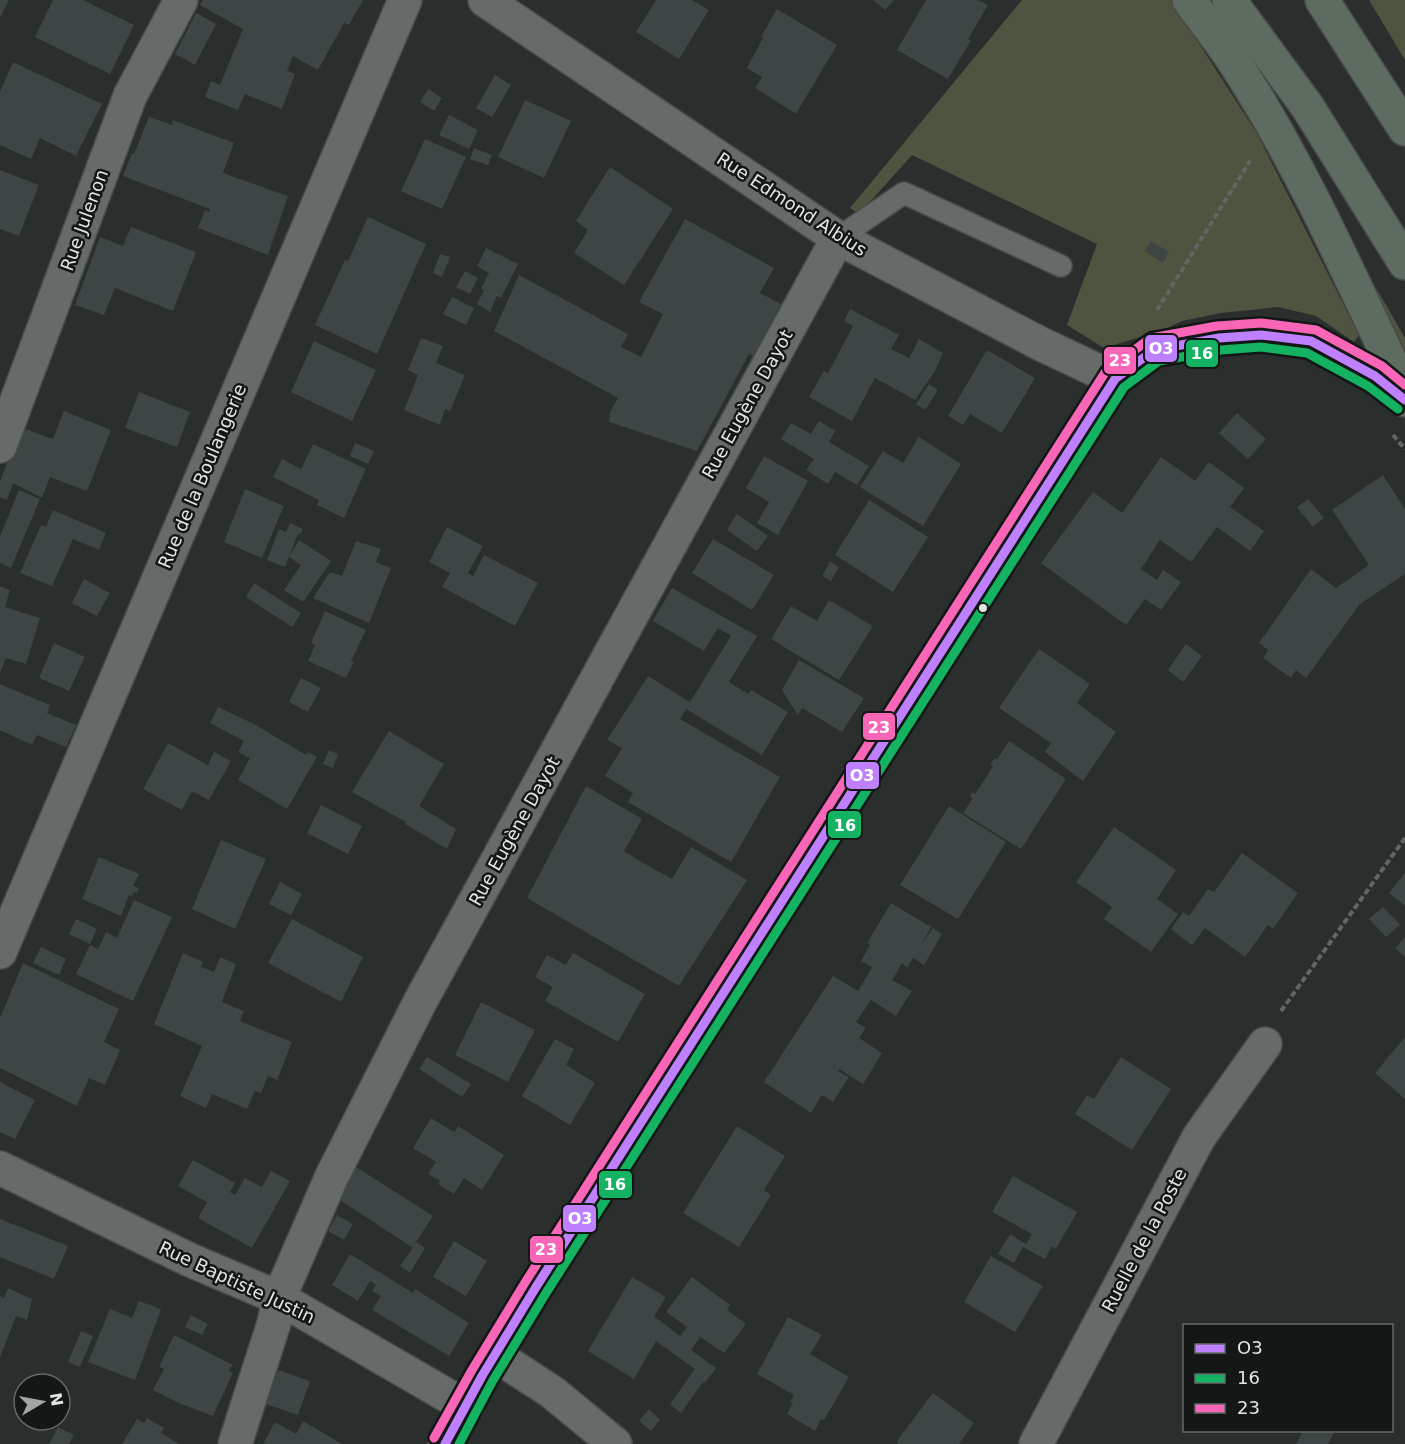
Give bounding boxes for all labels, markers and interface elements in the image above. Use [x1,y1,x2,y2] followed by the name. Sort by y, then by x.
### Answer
[713,148,871,260] street label: Rue Edmond Albius
[56,166,112,274] street label: Rue Julenon
[697,326,797,482] street label: Rue Eugène Dayot
[1144,334,1178,363] line badge: O3
[1149,339,1173,358] text: O3
[1185,339,1219,368] line badge: 16
[1191,344,1213,363] text: 16
[1103,346,1137,375] line badge: 23
[1109,351,1131,370] text: 23
[154,381,250,571] street label: Rue de la Boulangerie
[977,602,989,614] unlabelled marker
[862,712,896,741] line badge: 23
[868,718,890,737] text: 23
[464,753,564,909] street label: Rue Eugène Dayot
[845,761,880,790] line badge: O3
[850,766,874,785] text: O3
[827,810,862,839] line badge: 16
[834,816,856,835] text: 16
[1097,1165,1191,1315] street label: Ruelle de la Poste
[598,1170,633,1199] line badge: 16
[604,1175,626,1194] text: 16
[562,1204,597,1233] line badge: O3
[568,1209,592,1228] text: O3
[529,1235,564,1264] line badge: 23
[156,1237,318,1327] street label: Rue Baptiste Justin
[535,1240,557,1259] text: 23
[1183,1324,1393,1432] legend
[1237,1337,1263,1358] text: O3
[1237,1367,1260,1388] text: 16
[12,1372,72,1432] north arrow
[46,1391,67,1408] text: N
[1237,1397,1260,1418] text: 23

